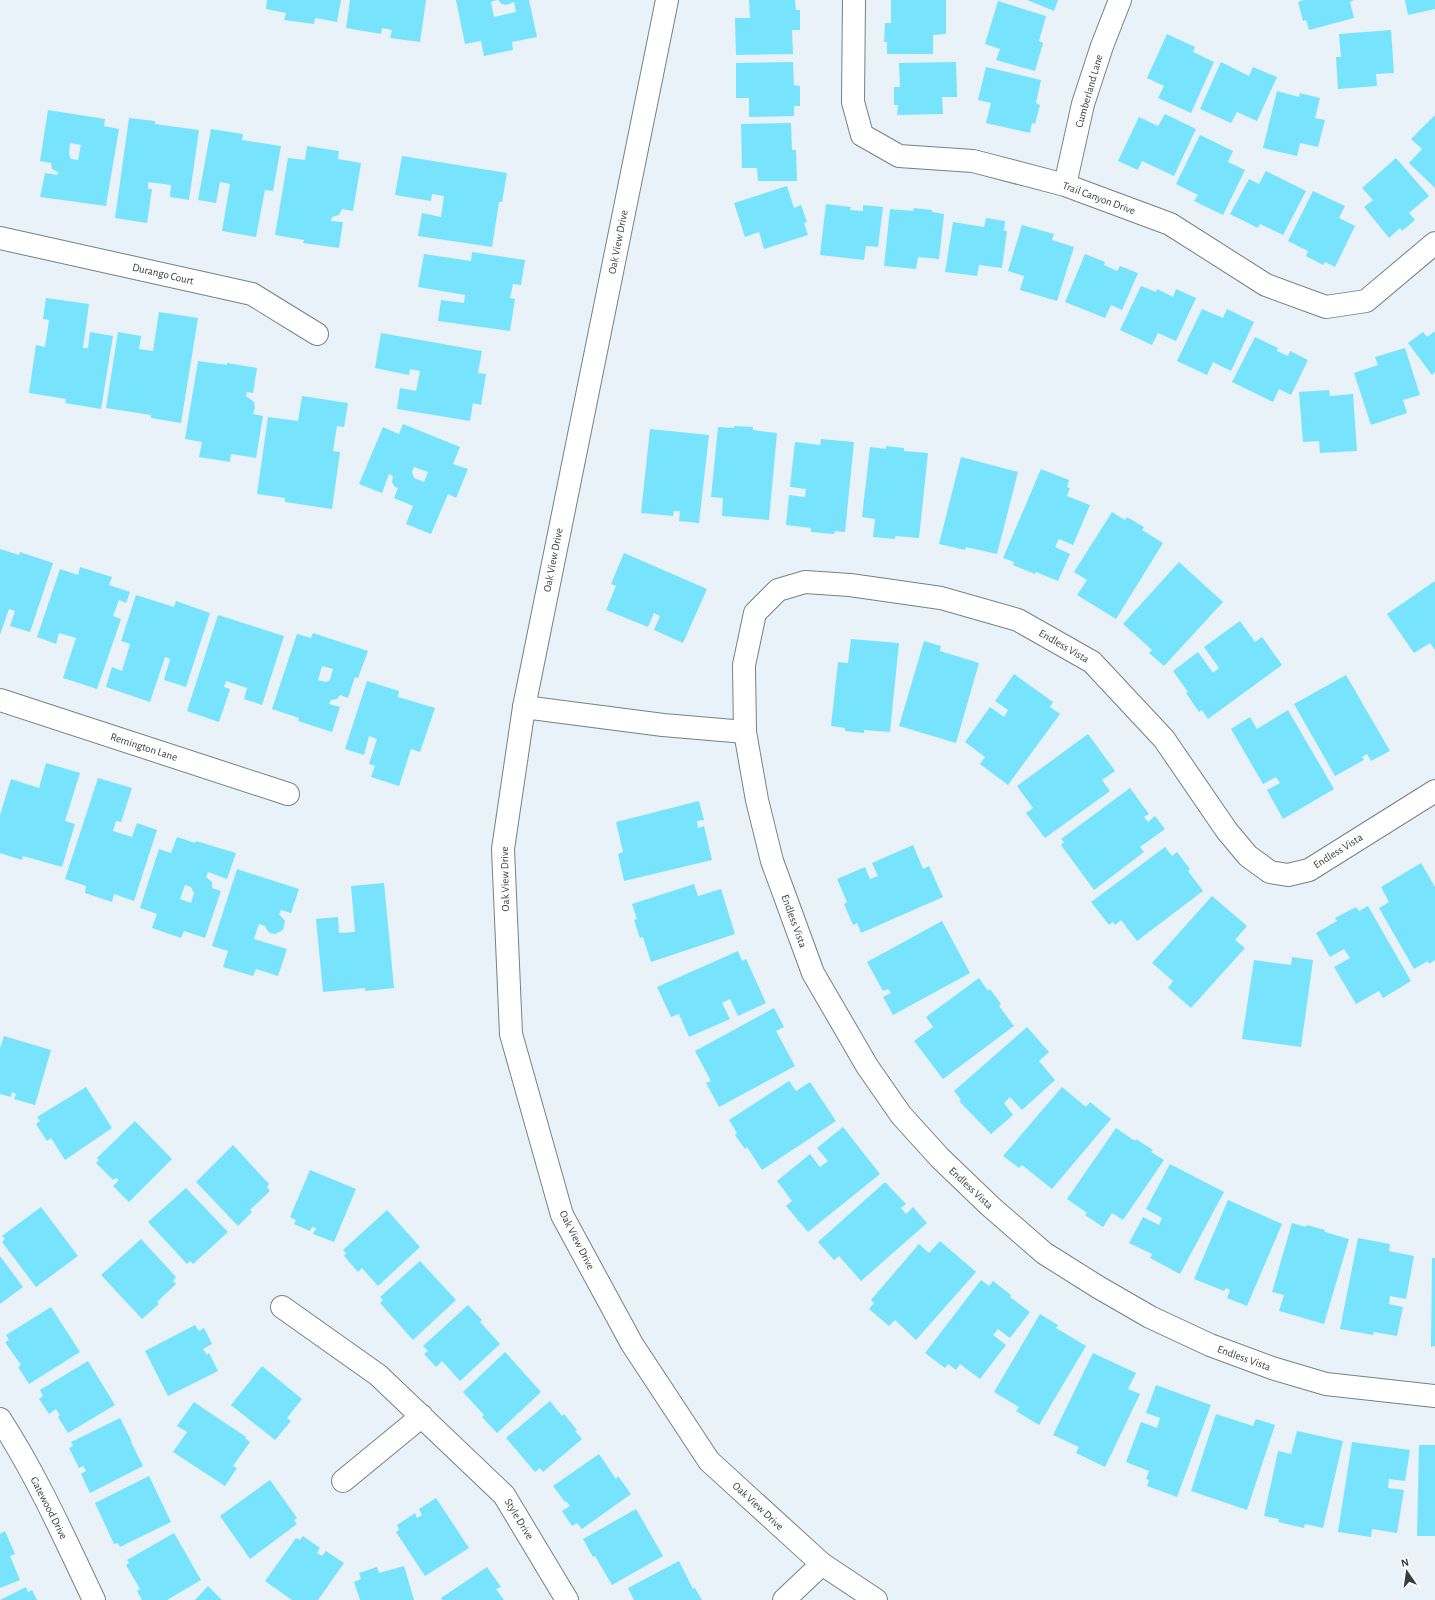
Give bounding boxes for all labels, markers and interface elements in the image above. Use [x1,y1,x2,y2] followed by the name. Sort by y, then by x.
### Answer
[1073,53,1105,129] street label: Cumberland Lane
[1061,180,1137,216] street label: Trail Canyon Drive
[606,209,630,275] street label: Oak View Drive
[131,262,195,287] street label: Durango Court
[541,527,565,593] street label: Oak View Drive
[1037,627,1091,665] street label: Endless Vista
[109,731,179,763] street label: Remington Lane
[1311,832,1365,870] street label: Endless Vista
[499,846,511,912] street label: Oak View Drive
[779,893,809,949] street label: Endless Vista
[947,1165,995,1211] street label: Endless Vista
[557,1209,597,1271] street label: Oak View Drive
[1216,1343,1272,1373] street label: Endless Vista
[29,1475,69,1541] street label: Gatewood Drive
[730,1480,786,1532] street label: Oak View Drive
[502,1496,536,1542] street label: Style Drive
[1387,1552,1427,1592] north arrow
[1400,1557,1410,1569] text: N

